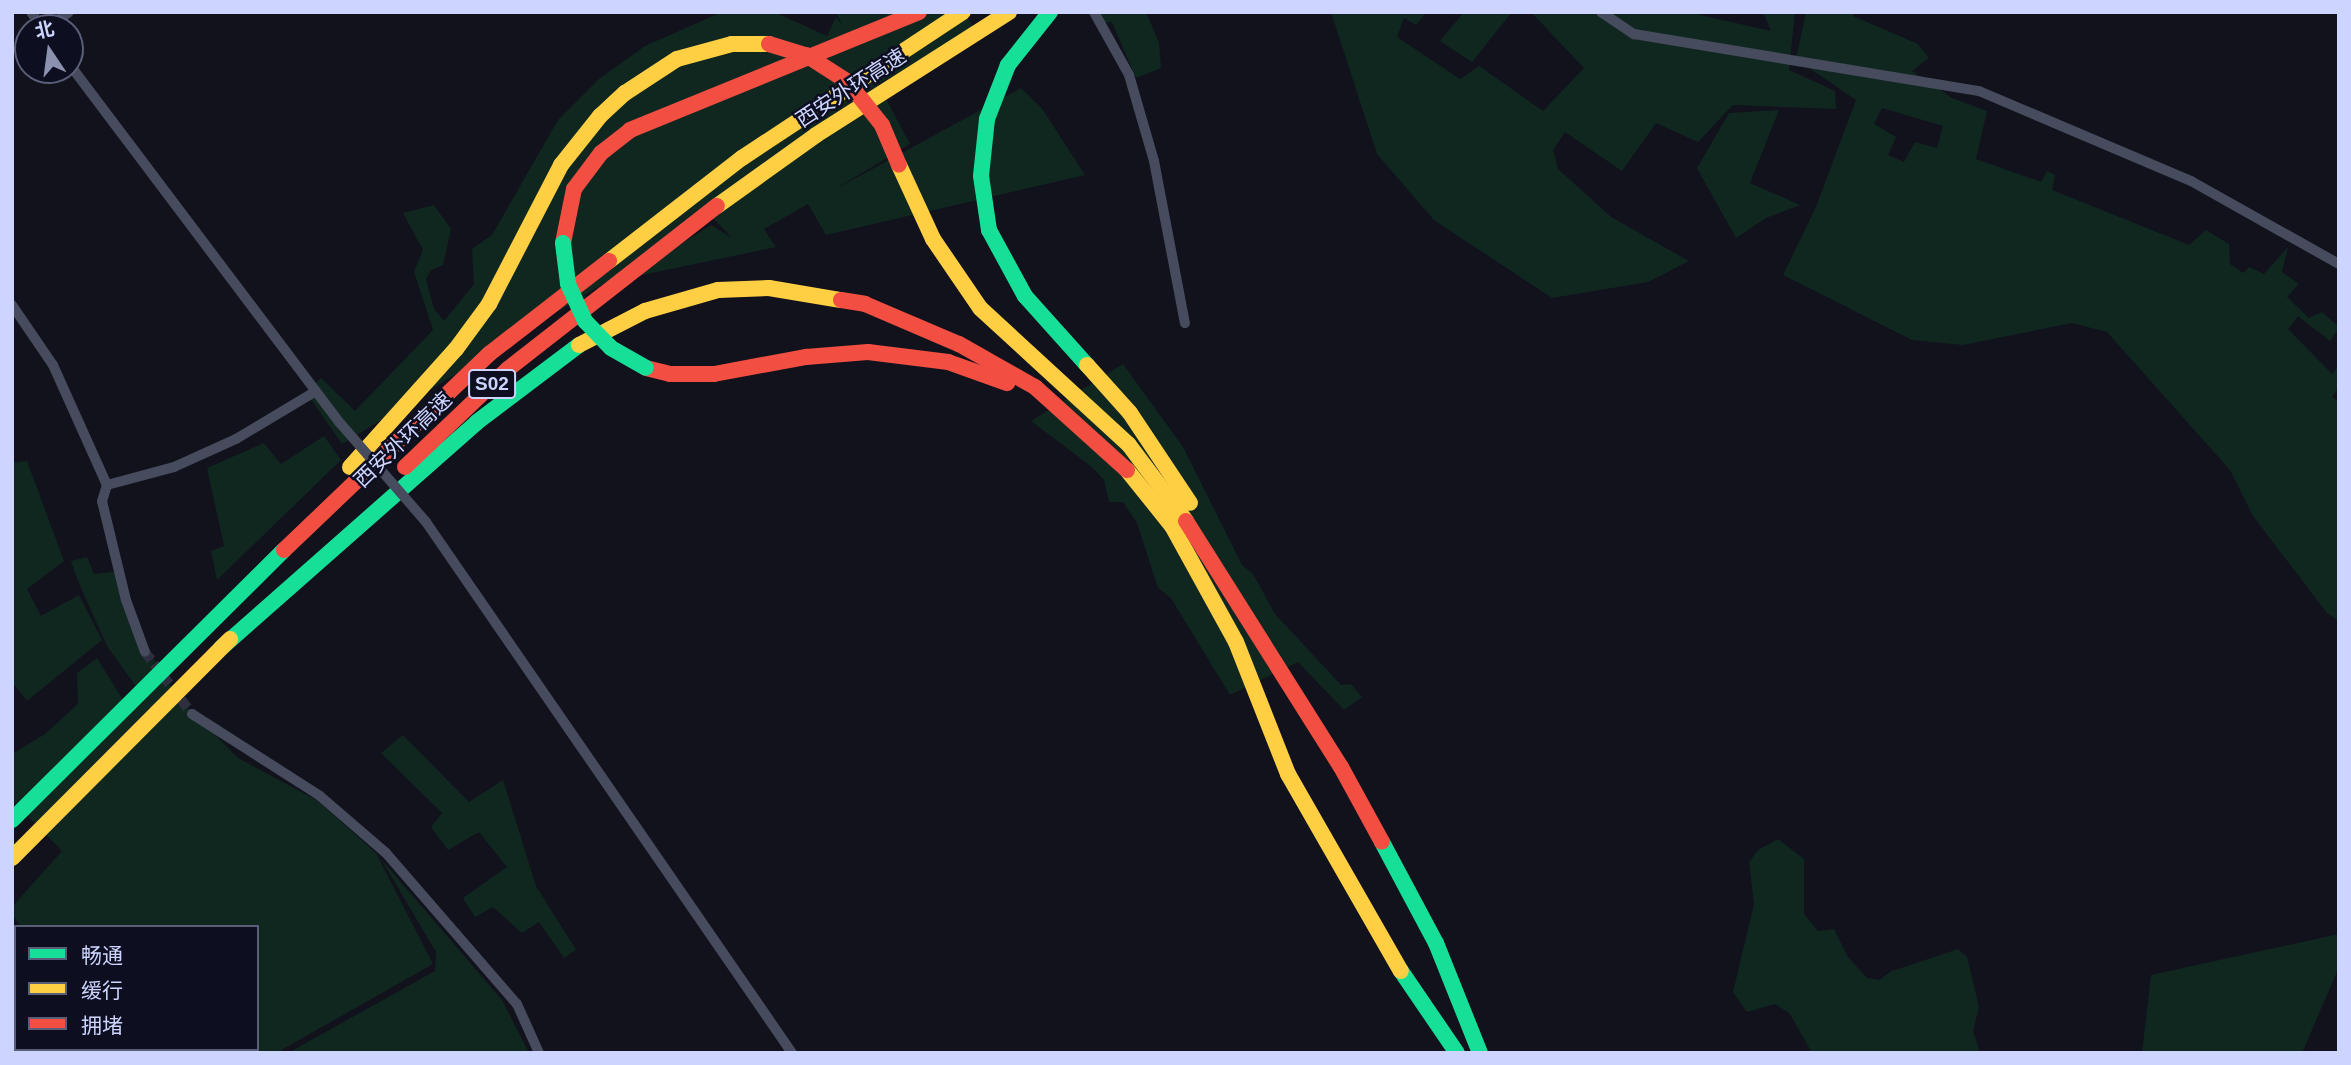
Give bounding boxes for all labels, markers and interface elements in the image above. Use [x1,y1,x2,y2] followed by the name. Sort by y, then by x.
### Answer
[14,14,84,84] north arrow
[33,18,56,42] text: 北
[791,43,911,133] street label: 西安外环高速
[468,368,516,400] road number: S02
[349,387,457,493] street label: 西安外环高速
[14,925,259,1051] legend
[81,944,123,967] text: 畅通
[81,979,123,1002] text: 缓行
[81,1014,123,1037] text: 拥堵

